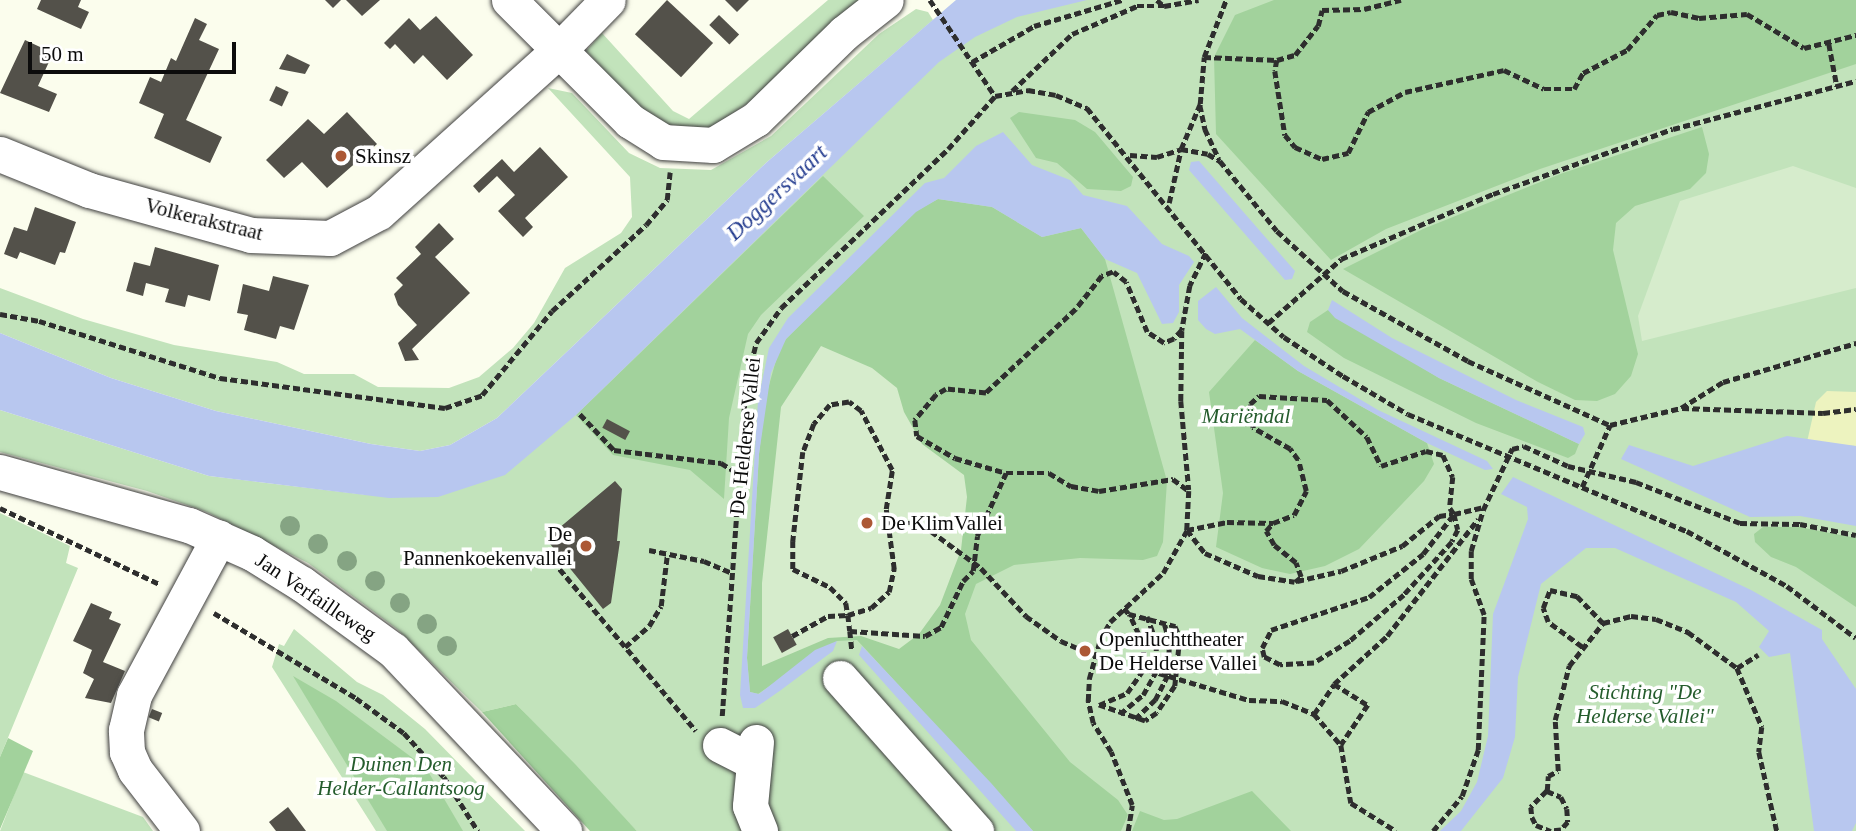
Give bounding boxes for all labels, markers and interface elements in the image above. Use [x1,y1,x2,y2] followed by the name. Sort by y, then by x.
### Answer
[32,28,240,72] scale bar
[41,42,84,66] text: 50 m
[721,139,833,247] water label: Doggersvaart
[355,143,411,169] place label: Skinsz
[333,148,349,164] marker: Skinsz
[142,192,266,246] street label: Volkerakstraat
[724,356,766,516] street label: De Helderse Vallei
[1202,403,1290,429] park label: Mariëndal
[881,510,1003,536] place label: De KlimVallei
[859,515,875,531] marker: De KlimVallei
[403,521,572,571] place label: De Pannenkoekenvallei
[578,538,594,554] marker: De Pannenkoekenvallei
[251,547,381,647] street label: Jan Verfailleweg
[1099,626,1258,676] place label: Openluchttheater De Helderse Vallei
[1077,643,1093,659] marker: Openluchttheater De Helderse Vallei
[1576,679,1714,729] park label: Stichting "De Helderse Vallei"
[317,751,485,801] park label: Duinen Den Helder-Callantsoog

